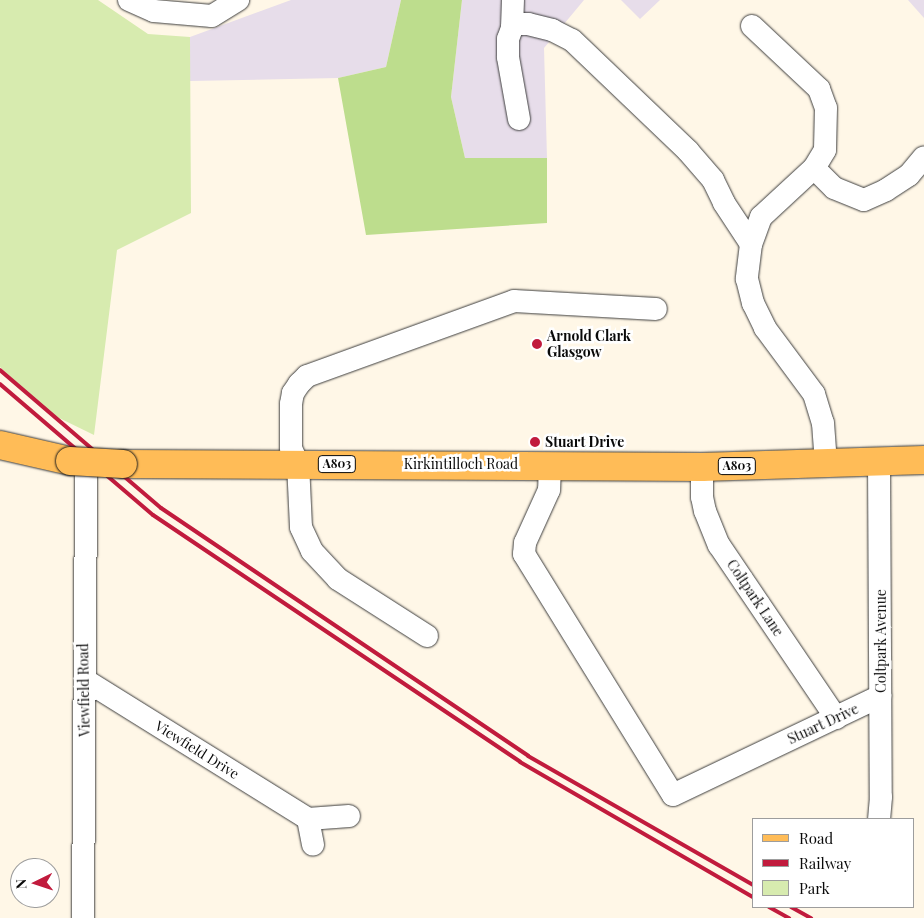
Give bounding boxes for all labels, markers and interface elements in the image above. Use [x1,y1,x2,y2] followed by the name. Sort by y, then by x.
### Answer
[547,328,631,361] place label: Arnold Clark Glasgow
[531,338,543,350] marker: Arnold Clark Glasgow
[545,434,624,450] place label: Stuart Drive
[529,436,541,448] marker: Stuart Drive
[317,454,357,474] road number: A803
[404,456,518,472] street label: Kirkintilloch Road
[717,456,757,476] road number: A803
[723,556,787,640] street label: Coltpark Lane
[873,589,889,693] street label: Coltpark Avenue
[75,643,93,737] street label: Viewfield Road
[785,700,861,748] street label: Stuart Drive
[152,718,242,782] street label: Viewfield Drive
[752,818,914,908] legend
[799,828,833,848] text: Road
[799,853,851,873] text: Railway
[10,858,60,908] north arrow
[11,878,30,890] text: N
[799,878,830,898] text: Park

